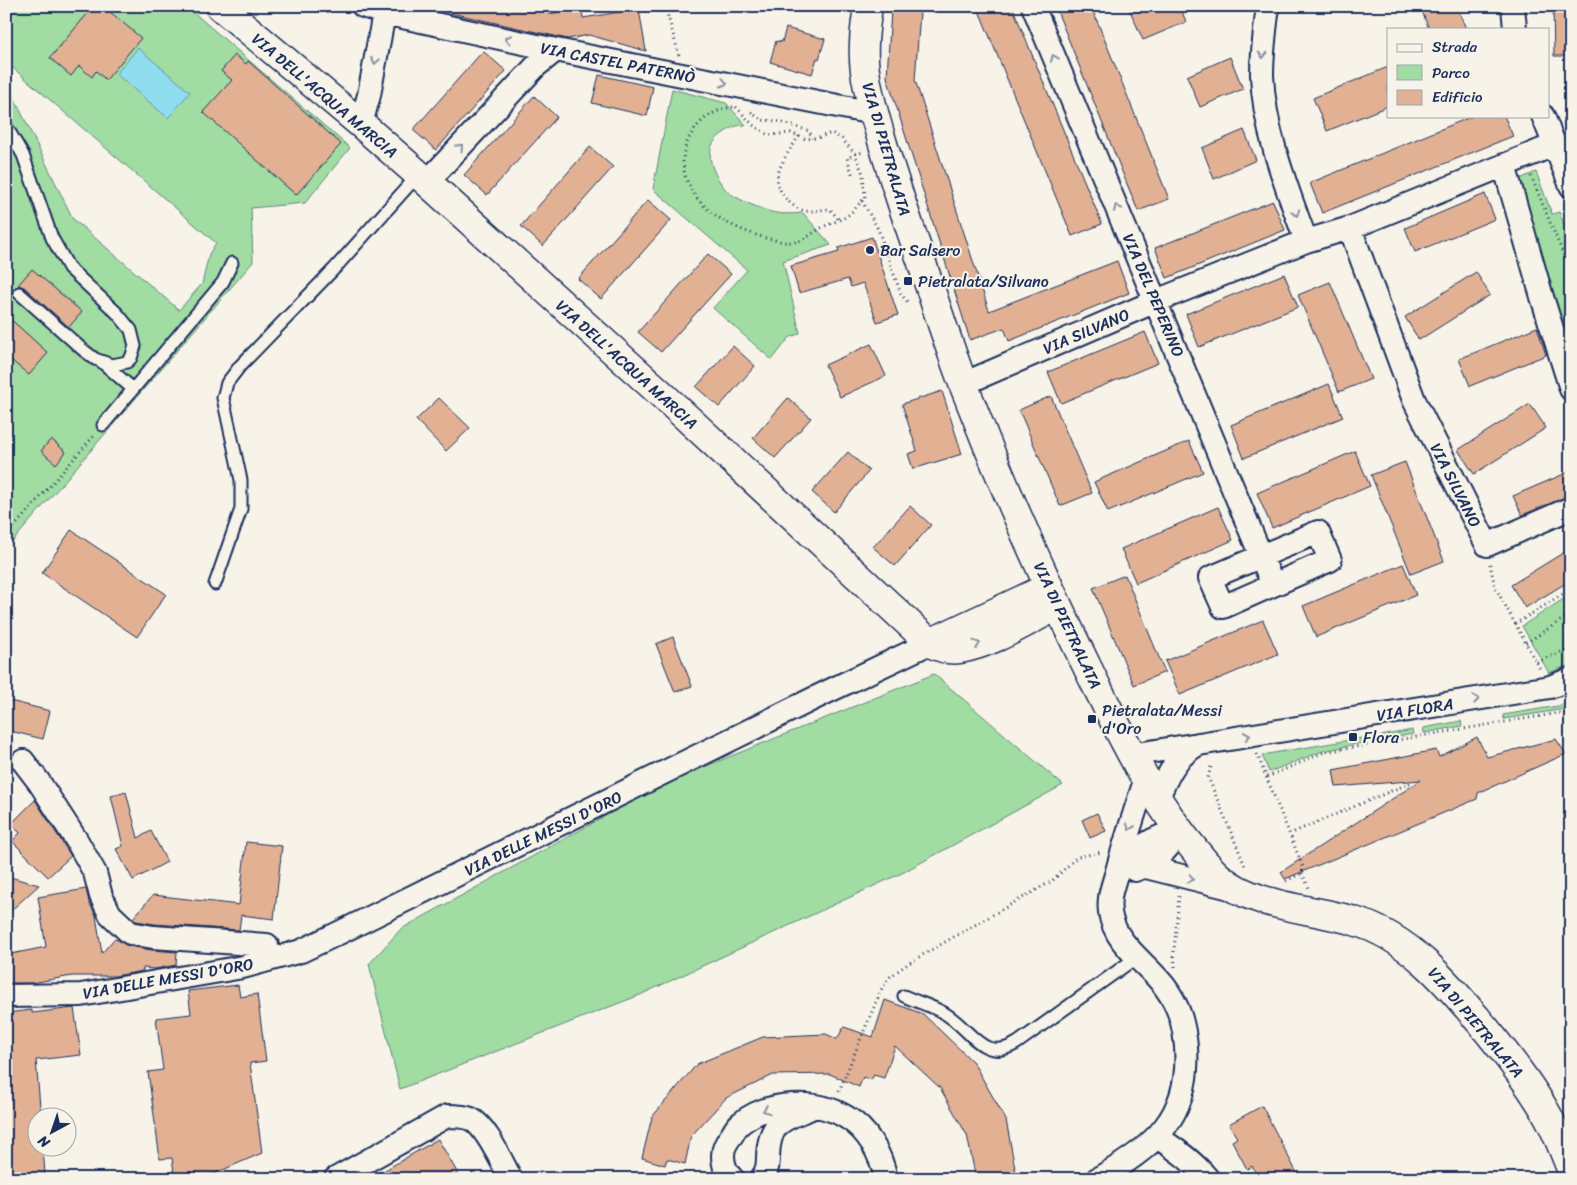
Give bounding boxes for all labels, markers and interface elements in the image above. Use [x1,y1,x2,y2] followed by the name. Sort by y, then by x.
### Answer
[245,25,404,166] street label: VIA DELL'ACQUA MARCIA
[1387,28,1550,118] legend
[538,33,698,92] street label: VIA CASTEL PATERNÒ
[1432,34,1478,60] text: Strada
[504,35,512,45] one-way arrow
[1257,51,1268,59] one-way arrow
[1050,54,1061,63] one-way arrow
[370,57,381,65] one-way arrow
[1432,60,1470,86] text: Parco
[719,77,728,88] one-way arrow
[854,79,919,219] street label: VIA DI PIETRALATA
[1432,84,1483,110] text: Edificio
[454,143,463,152] one-way arrow
[1113,204,1124,213] one-way arrow
[1290,208,1300,216] one-way arrow
[1114,229,1193,362] street label: VIA DEL PEPERINO
[880,236,960,265] place label: Bar Salsero
[864,244,876,256] marker: Bar Salsero
[918,267,1049,296] place label: Pietralata/Silvano
[902,275,914,287] marker: Pietralata/Silvano
[549,292,705,437] street label: VIA DELL'ACQUA MARCIA
[1038,300,1134,363] street label: VIA SILVANO
[1422,438,1489,533] street label: VIA SILVANO
[1025,557,1110,694] street label: VIA DI PIETRALATA
[972,640,981,650] one-way arrow
[1375,689,1455,730] street label: VIA FLORA
[1472,694,1481,704] one-way arrow
[1102,696,1222,743] place label: Pietralata/Messi d'Oro
[1086,713,1098,725] marker: Pietralata/Messi d'Oro
[1363,723,1400,752] place label: Flora
[1243,731,1251,742] one-way arrow
[1347,731,1359,743] marker: Flora
[459,783,627,884] street label: VIA DELLE MESSI D'ORO
[1126,822,1136,831] one-way arrow
[1187,873,1195,884] one-way arrow
[80,949,256,1008] street label: VIA DELLE MESSI D'ORO
[1420,960,1531,1084] street label: VIA DI PIETRALATA
[763,1104,771,1114] one-way arrow
[28,1108,78,1158] north arrow
[32,1129,56,1155] text: N

